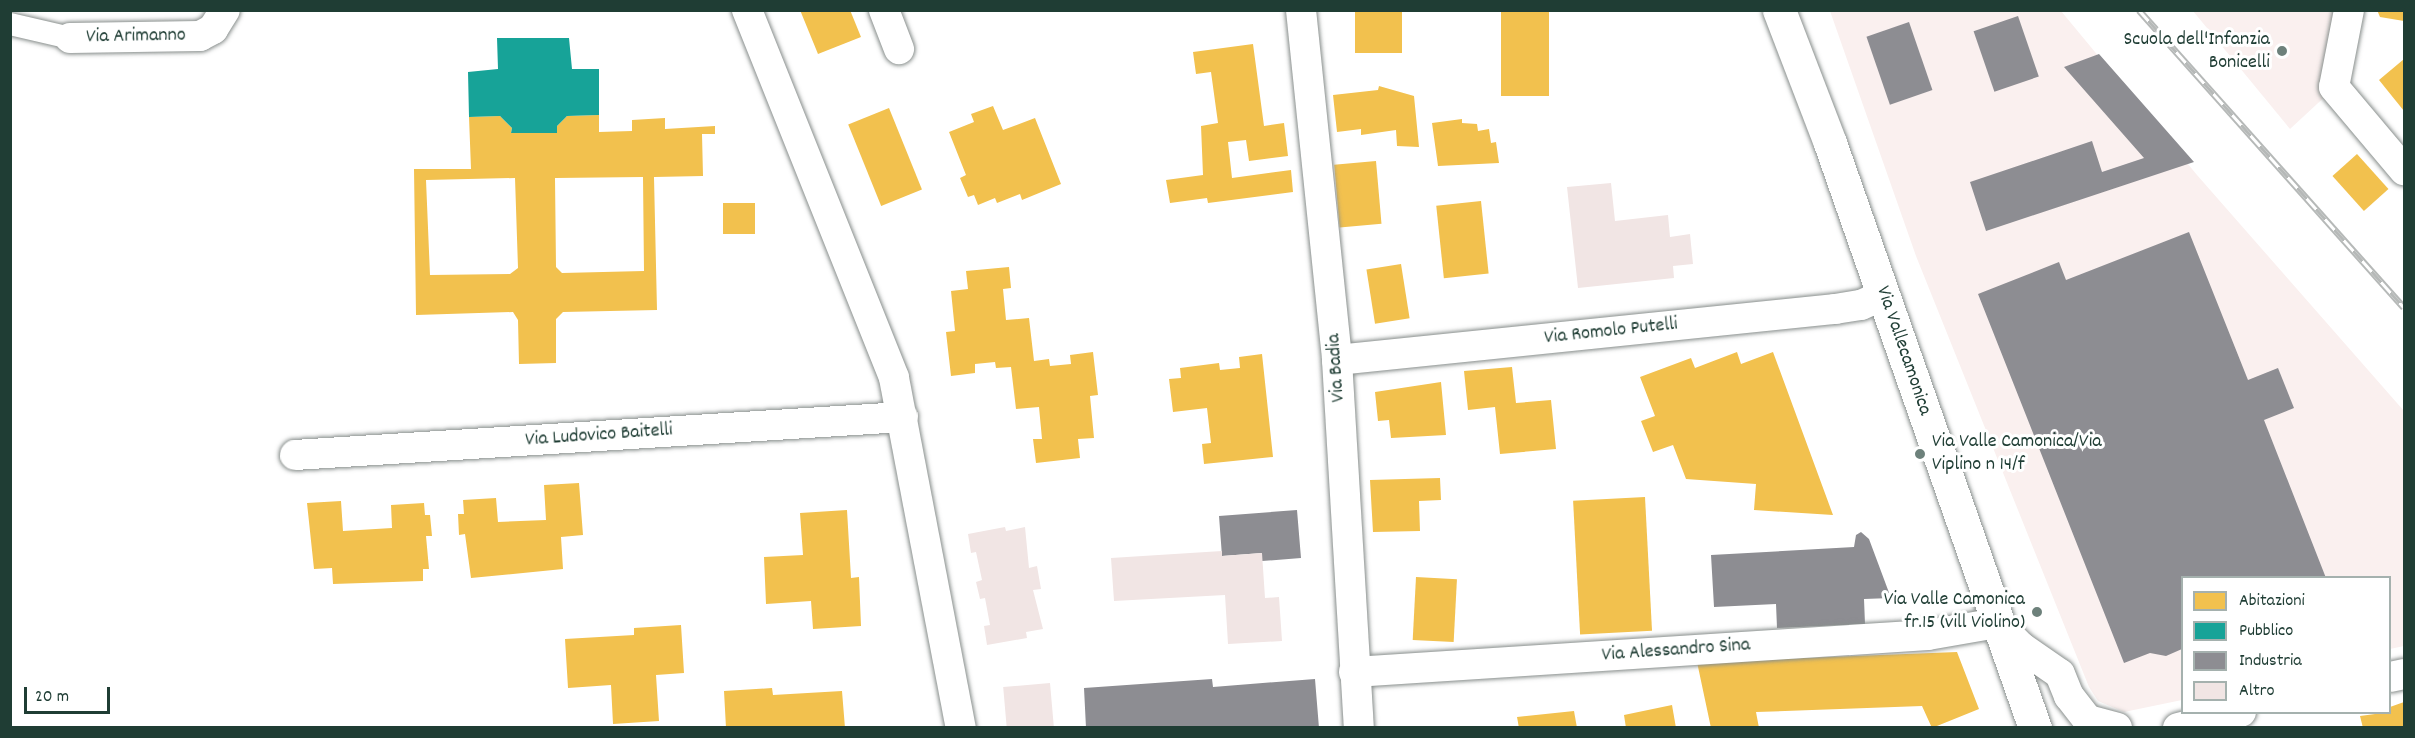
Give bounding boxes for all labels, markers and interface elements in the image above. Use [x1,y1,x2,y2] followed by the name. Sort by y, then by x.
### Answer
[86,24,186,50] street label: Via Arimanno
[2124,28,2270,75] place label: Scuola dell'Infanzia Bonicelli
[2275,44,2289,58] marker: Scuola dell'Infanzia Bonicelli
[1870,283,1936,419] street label: Via Vallecamonica
[1543,313,1679,351] street label: Via Romolo Putelli
[1323,333,1351,403] street label: Via Badia
[524,419,674,453] street label: Via Ludovico Baitelli
[1932,430,2102,477] place label: Via Valle Camonica/Via Viplino n 14/f
[1913,447,1927,461] marker: Via Valle Camonica/Via Viplino n 14/f
[2181,576,2391,714] legend
[1884,588,2025,635] place label: Via Valle Camonica fr.15 (vill Violino)
[2239,589,2305,614] text: Abitazioni
[2030,605,2044,619] marker: Via Valle Camonica fr.15 (vill Violino)
[2239,619,2293,644] text: Pubblico
[1601,634,1751,668] street label: Via Alessandro Sina
[2239,649,2302,674] text: Industria
[27,675,112,713] scale bar
[2239,679,2274,704] text: Altro
[35,685,69,710] text: 20 m

